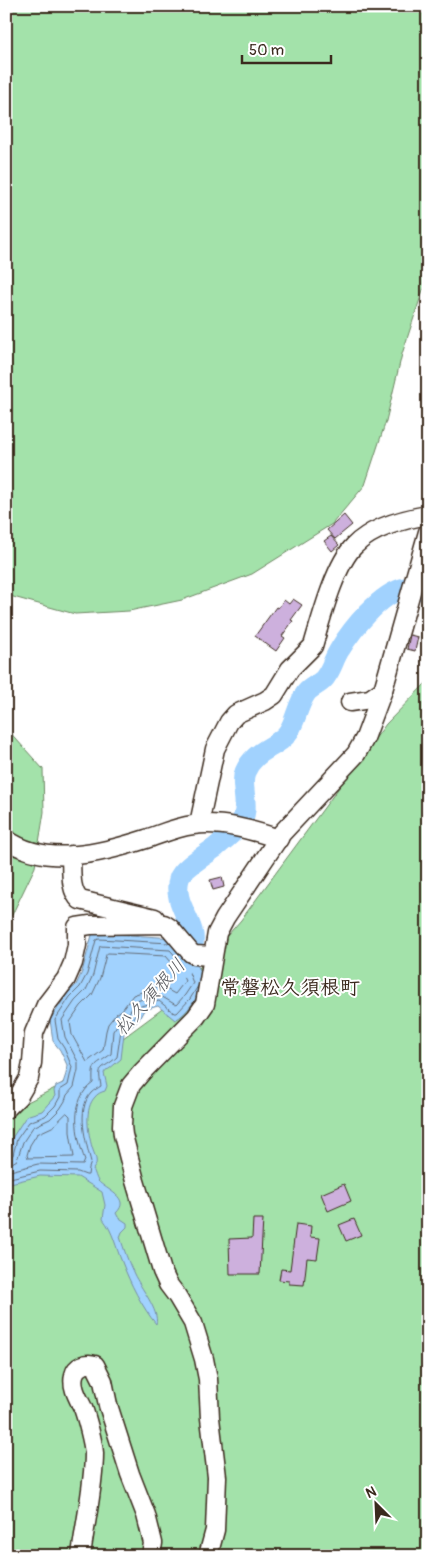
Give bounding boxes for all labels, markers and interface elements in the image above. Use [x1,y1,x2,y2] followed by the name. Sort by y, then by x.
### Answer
[242,32,330,64] scale bar
[249,41,284,60] text: 50 m
[109,954,191,1040] water label: 松久須根川
[220,975,360,1000] district label: 常磐松久須根町
[352,1480,402,1530] north arrow
[363,1483,379,1502] text: N

